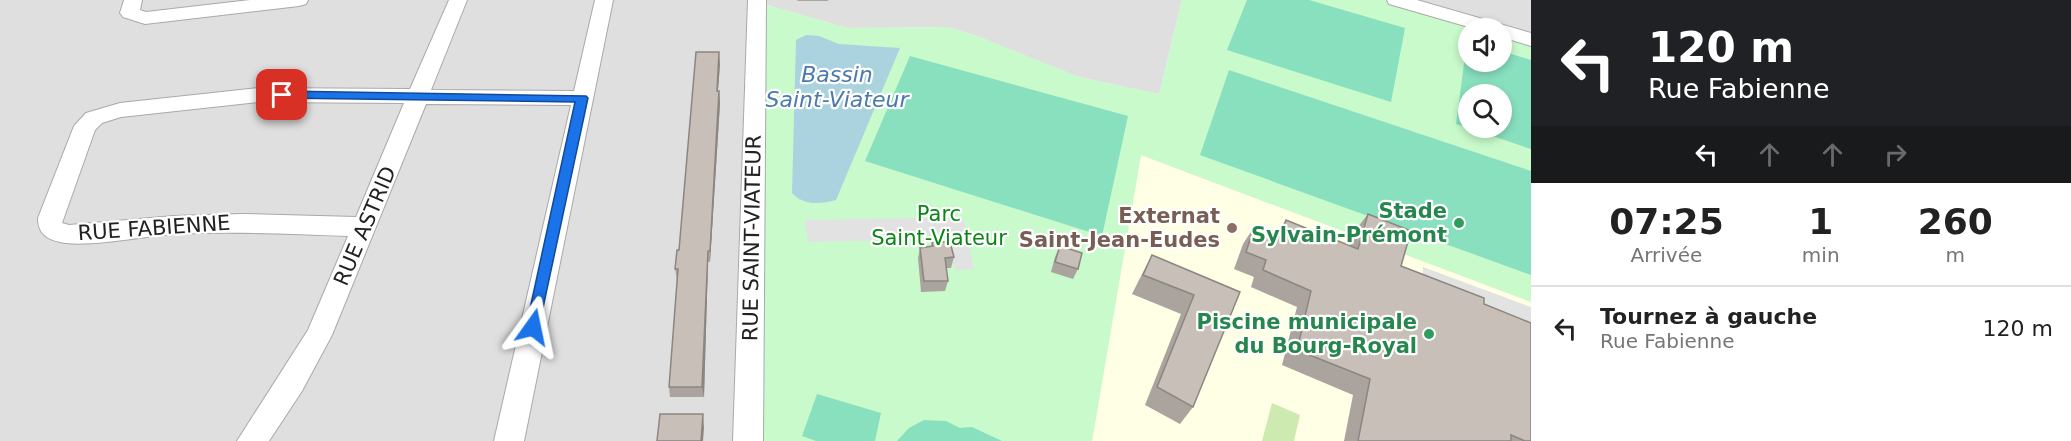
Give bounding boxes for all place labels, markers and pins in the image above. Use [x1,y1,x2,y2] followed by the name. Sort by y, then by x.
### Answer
[256,69,307,120] pin
[1251,199,1447,247] place label: Stade Sylvain-Prémont
[1019,204,1220,252] place label: Externat Saint-Jean-Eudes
[1452,216,1466,230] marker: Stade Sylvain-Prémont
[1225,221,1239,235] marker: Externat Saint-Jean-Eudes
[1196,310,1417,358] place label: Piscine municipale du Bourg-Royal
[1422,327,1436,341] marker: Piscine municipale du Bourg-Royal

